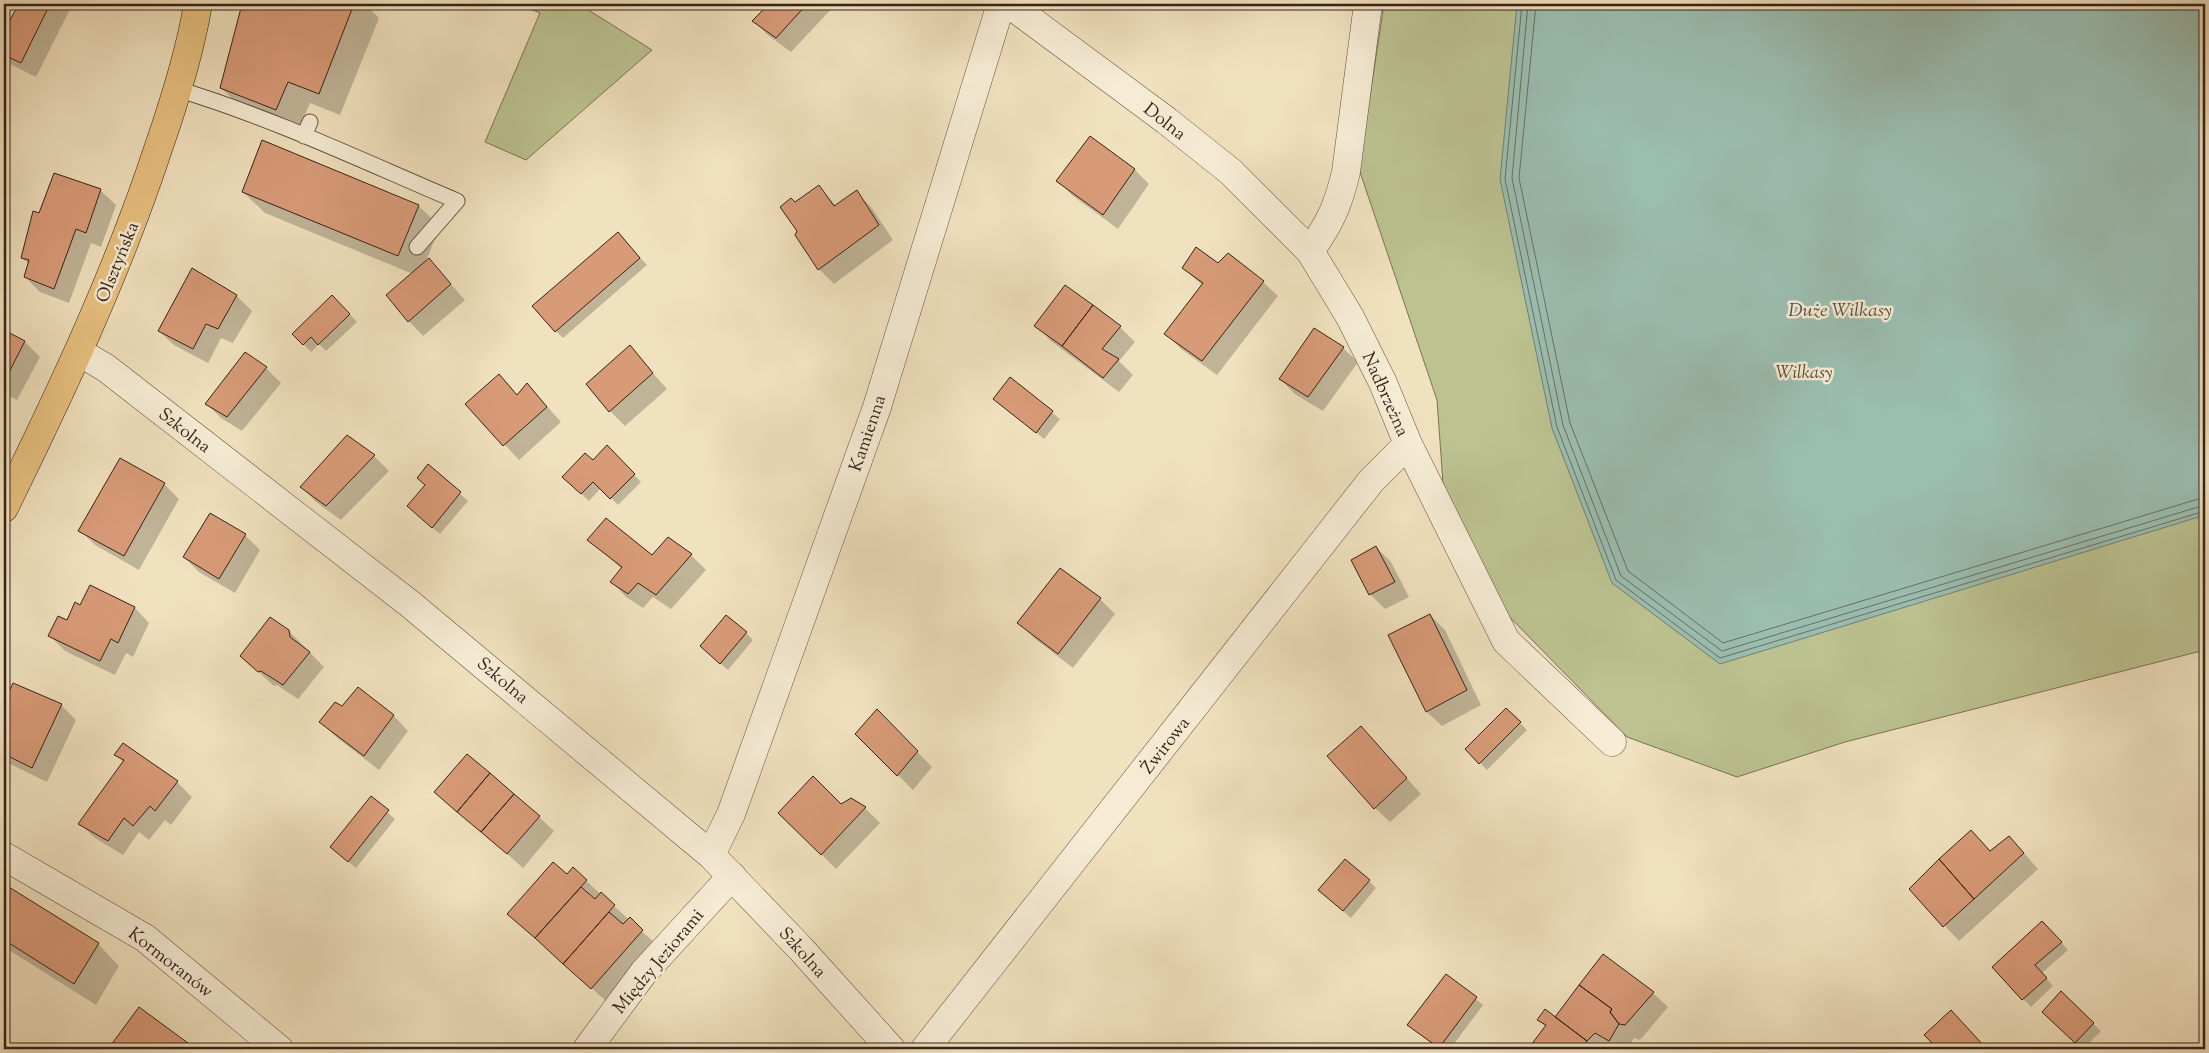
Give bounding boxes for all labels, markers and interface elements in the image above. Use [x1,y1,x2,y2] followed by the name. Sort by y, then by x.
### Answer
[1137,98,1191,148] street label: Dolna
[91,218,147,307] street label: Olsztyńska
[1788,298,1892,325] water label: Duże Wilkasy
[1354,348,1414,441] street label: Nadbrzeżna
[1776,361,1832,387] park label: Wilkasy
[844,392,894,475] street label: Kamienna
[152,403,216,461] street label: Szkolna
[470,652,533,711] street label: Szkolna
[1136,712,1197,780] street label: Żwirowa
[608,904,711,1020] street label: Między Jeziorami
[122,922,218,1005] street label: Kormoranów
[772,922,831,985] street label: Szkolna

